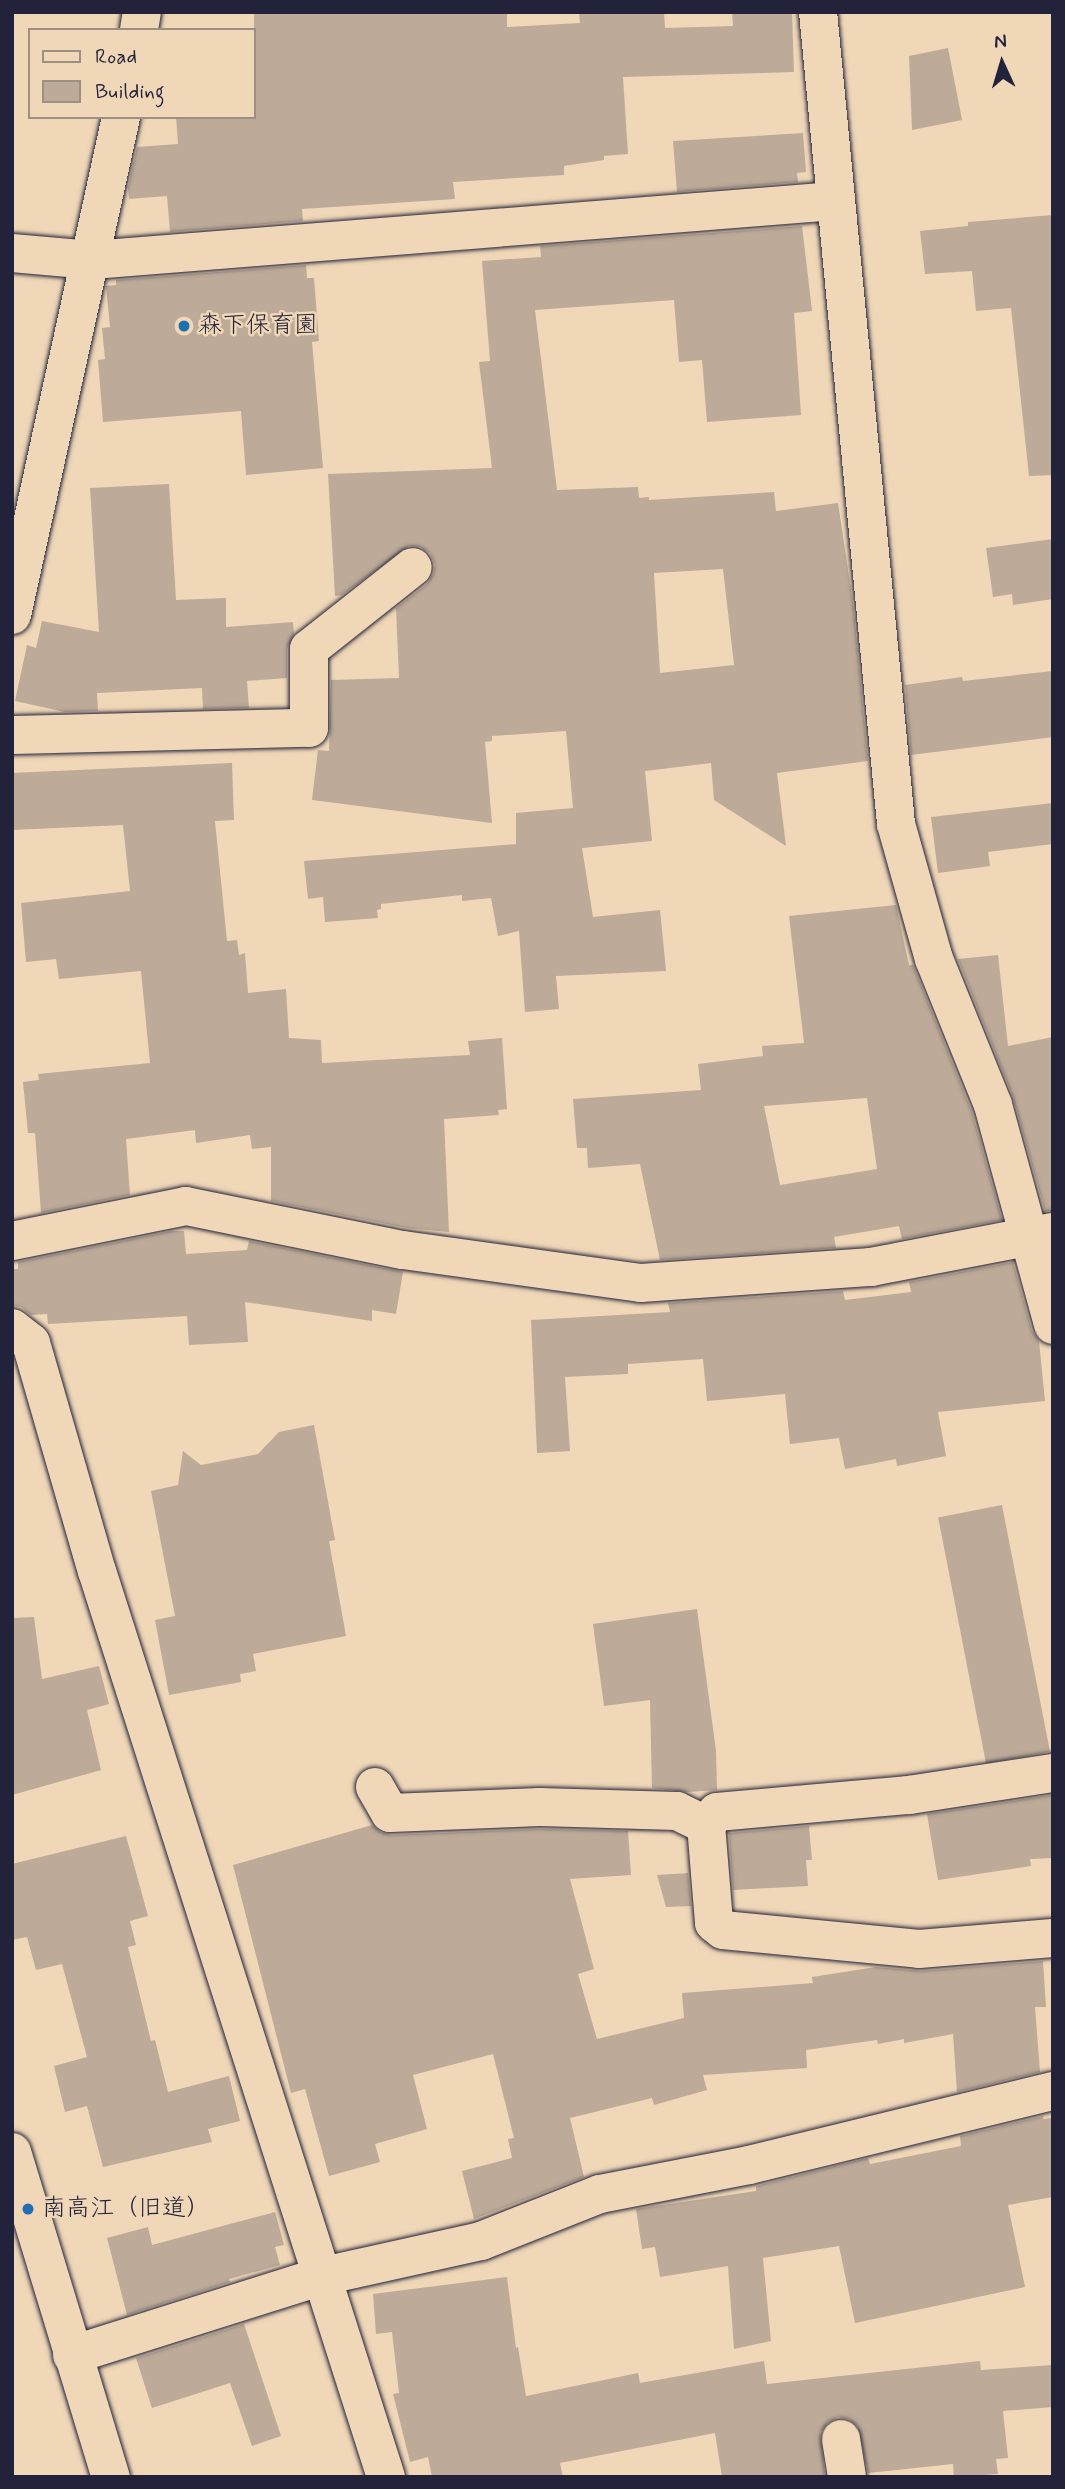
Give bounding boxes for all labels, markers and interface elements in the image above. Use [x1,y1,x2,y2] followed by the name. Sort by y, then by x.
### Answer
[28,28,256,119] legend
[967,28,1037,98] north arrow
[993,29,1008,54] text: N
[95,43,137,71] text: Road
[95,78,165,106] text: Building
[198,312,318,340] place label: 森下保育園
[176,318,192,334] marker: 森下保育園
[42,2195,210,2223] place label: 南高江（旧道）
[20,2201,36,2217] marker: 南高江（旧道）

